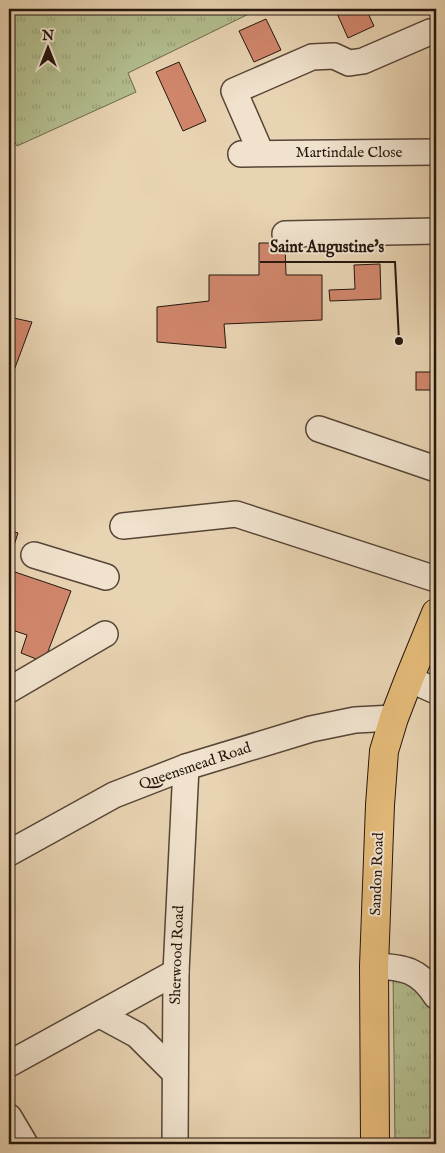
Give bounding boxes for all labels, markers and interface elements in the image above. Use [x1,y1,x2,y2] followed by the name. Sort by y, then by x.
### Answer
[22,22,72,72] north arrow
[41,27,54,45] text: N
[296,143,403,162] street label: Martindale Close
[260,231,395,262] callout: Saint Augustine's
[270,238,384,258] text: Saint Augustine's
[137,738,254,794] street label: Queensmead Road
[366,831,388,916] street label: Sandon Road
[166,904,188,1005] street label: Sherwood Road

